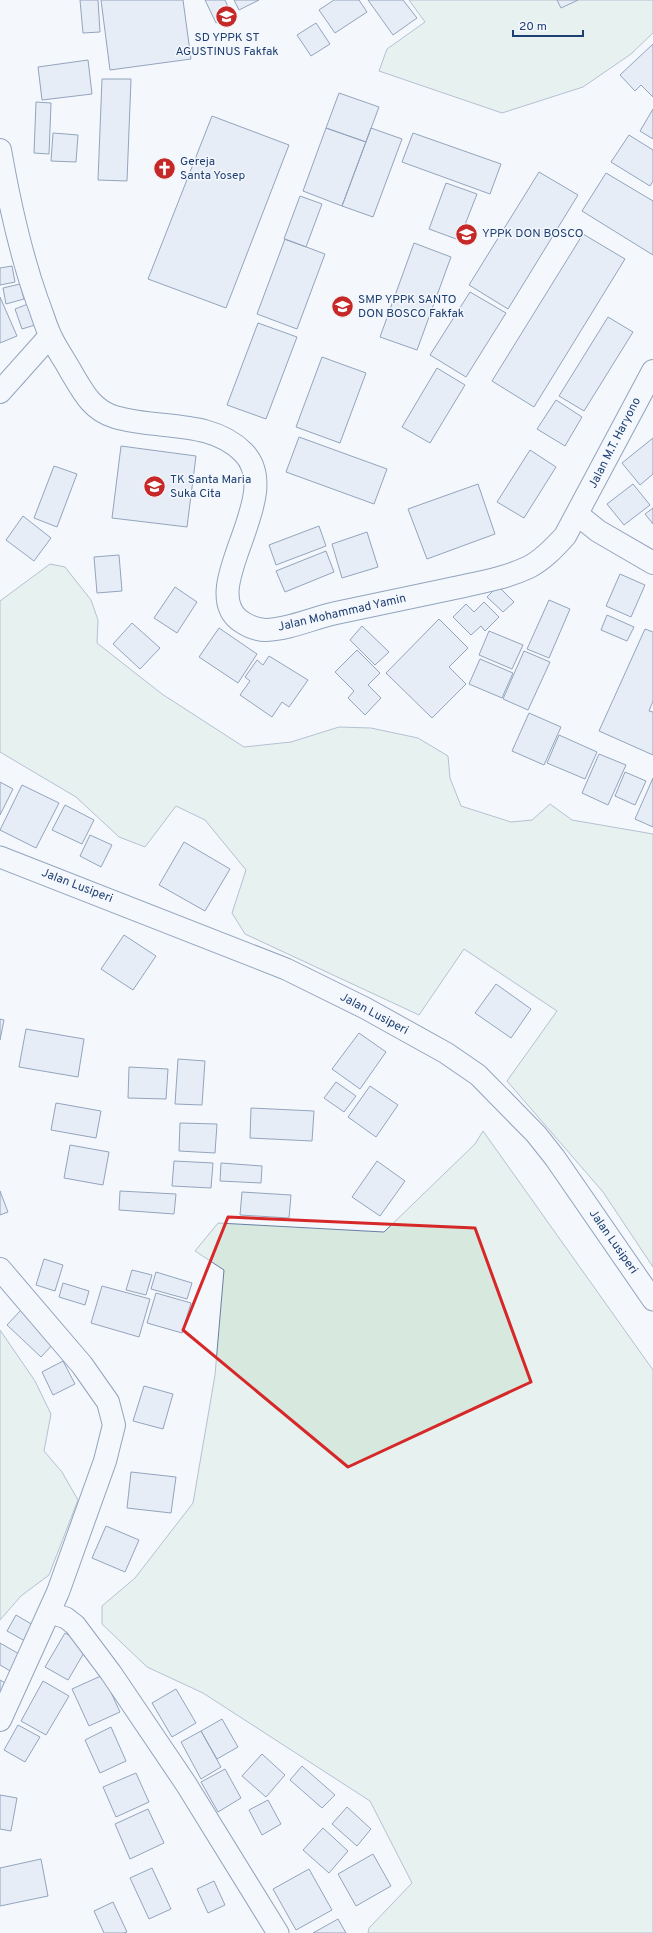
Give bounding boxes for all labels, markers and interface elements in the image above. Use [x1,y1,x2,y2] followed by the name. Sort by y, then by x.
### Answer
[214,4,240,30] school or university icon: SD YPPK ST AGUSTINUS Fakfak
[513,12,583,38] scale bar
[519,19,547,35] text: 20 m
[175,30,279,60] place label: SD YPPK ST AGUSTINUS Fakfak
[180,154,246,184] place label: Gereja Santa Yosep
[151,156,177,182] church icon: Gereja Santa Yosep
[454,221,480,247] school or university icon: YPPK DON BOSCO
[482,226,584,242] place label: YPPK DON BOSCO
[358,292,464,322] place label: SMP YPPK SANTO DON BOSCO Fakfak
[329,294,355,320] school or university icon: SMP YPPK SANTO DON BOSCO Fakfak
[585,394,645,491] street label: Jalan M.T. Haryono
[170,472,251,502] place label: TK Santa Maria Suka Cita
[141,474,167,500] school or university icon: TK Santa Maria Suka Cita
[276,590,408,636] street label: Jalan Mohammad Yamin
[39,865,115,907] street label: Jalan Lusiperi
[337,989,411,1039] street label: Jalan Lusiperi
[585,1207,641,1277] street label: Jalan Lusiperi

